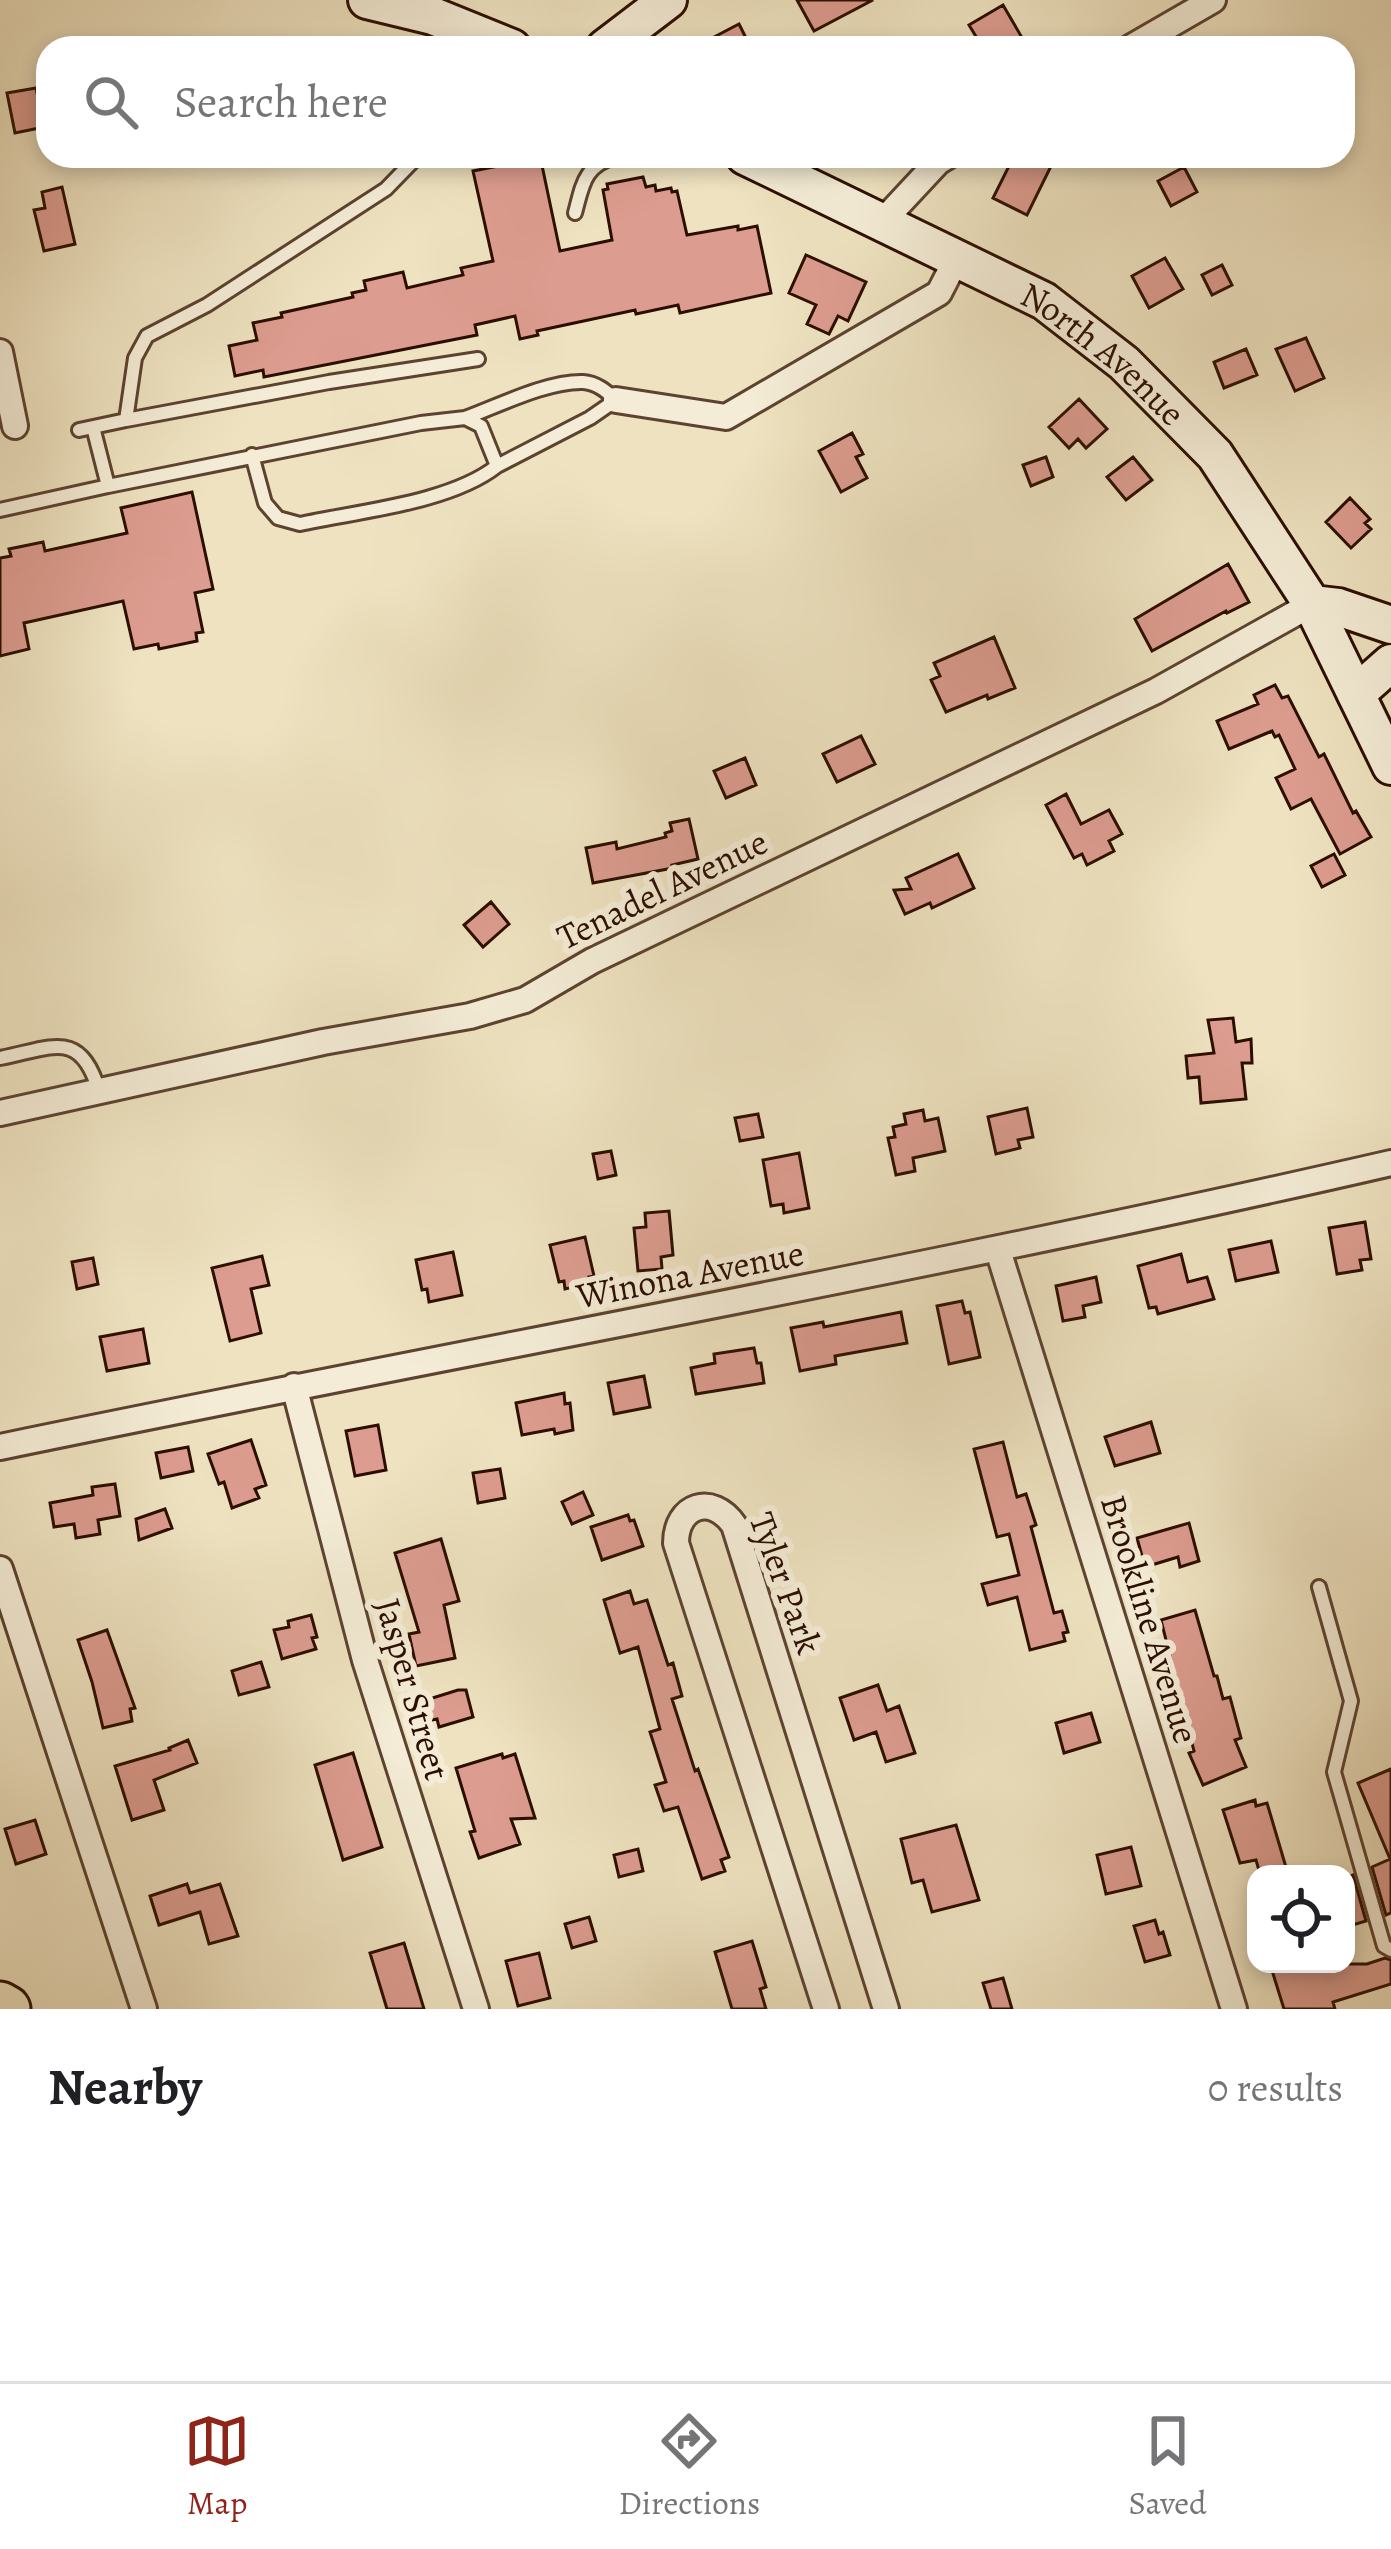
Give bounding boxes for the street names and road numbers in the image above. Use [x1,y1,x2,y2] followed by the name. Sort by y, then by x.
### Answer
[1013,269,1197,436] street label: North Avenue
[548,817,776,961] street label: Tenadel Avenue
[571,1228,808,1320] street label: Winona Avenue
[1089,1489,1211,1749] street label: Brookline Avenue
[738,1505,834,1661] street label: Tyler Park
[364,1593,462,1786] street label: Jasper Street

